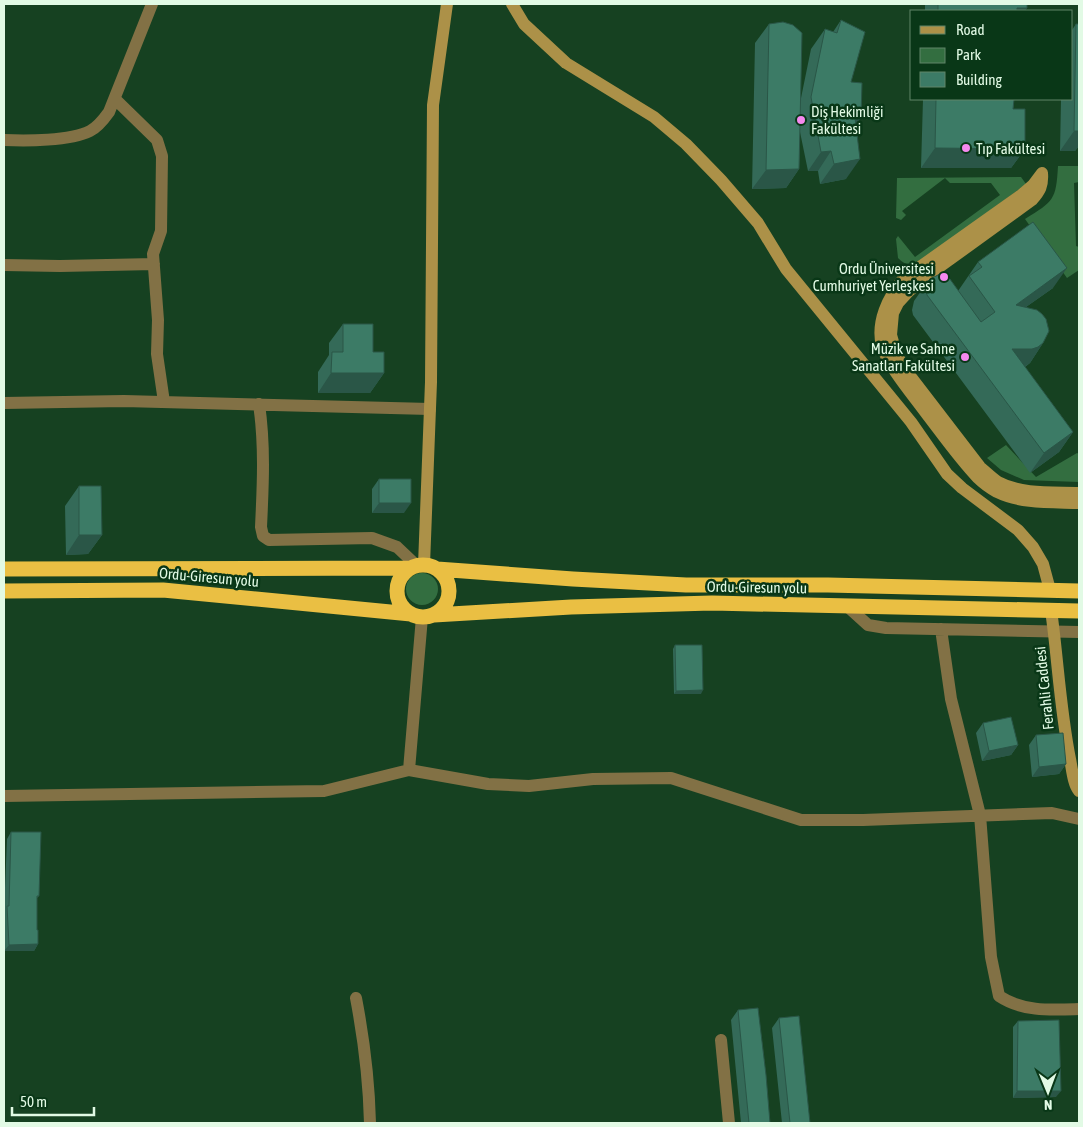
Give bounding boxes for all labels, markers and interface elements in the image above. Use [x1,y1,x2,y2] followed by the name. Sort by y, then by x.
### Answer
[910,10,1073,100] legend
[956,21,985,38] text: Road
[956,46,981,63] text: Park
[956,71,1002,88] text: Building
[811,103,883,137] place label: Diş Hekimliği Fakültesi
[795,114,807,126] marker: Diş Hekimliği Fakültesi
[976,140,1045,157] place label: Tıp Fakültesi
[960,142,972,154] marker: Tıp Fakültesi
[813,260,934,294] place label: Ordu Üniversitesi Cumhuriyet Yerleşkesi
[938,271,950,283] marker: Ordu Üniversitesi Cumhuriyet Yerleşkesi
[852,340,955,374] place label: Müzik ve Sahne Sanatları Fakültesi
[959,351,971,363] marker: Müzik ve Sahne Sanatları Fakültesi
[158,564,260,590] street label: Ordu-Giresun yolu
[707,578,807,596] street label: Ordu-Giresun yolu
[1031,645,1057,731] street label: Ferahli Caddesi
[1023,1067,1073,1117] north arrow
[12,1084,95,1116] scale bar
[20,1093,47,1110] text: 50 m
[1044,1097,1052,1113] text: N

